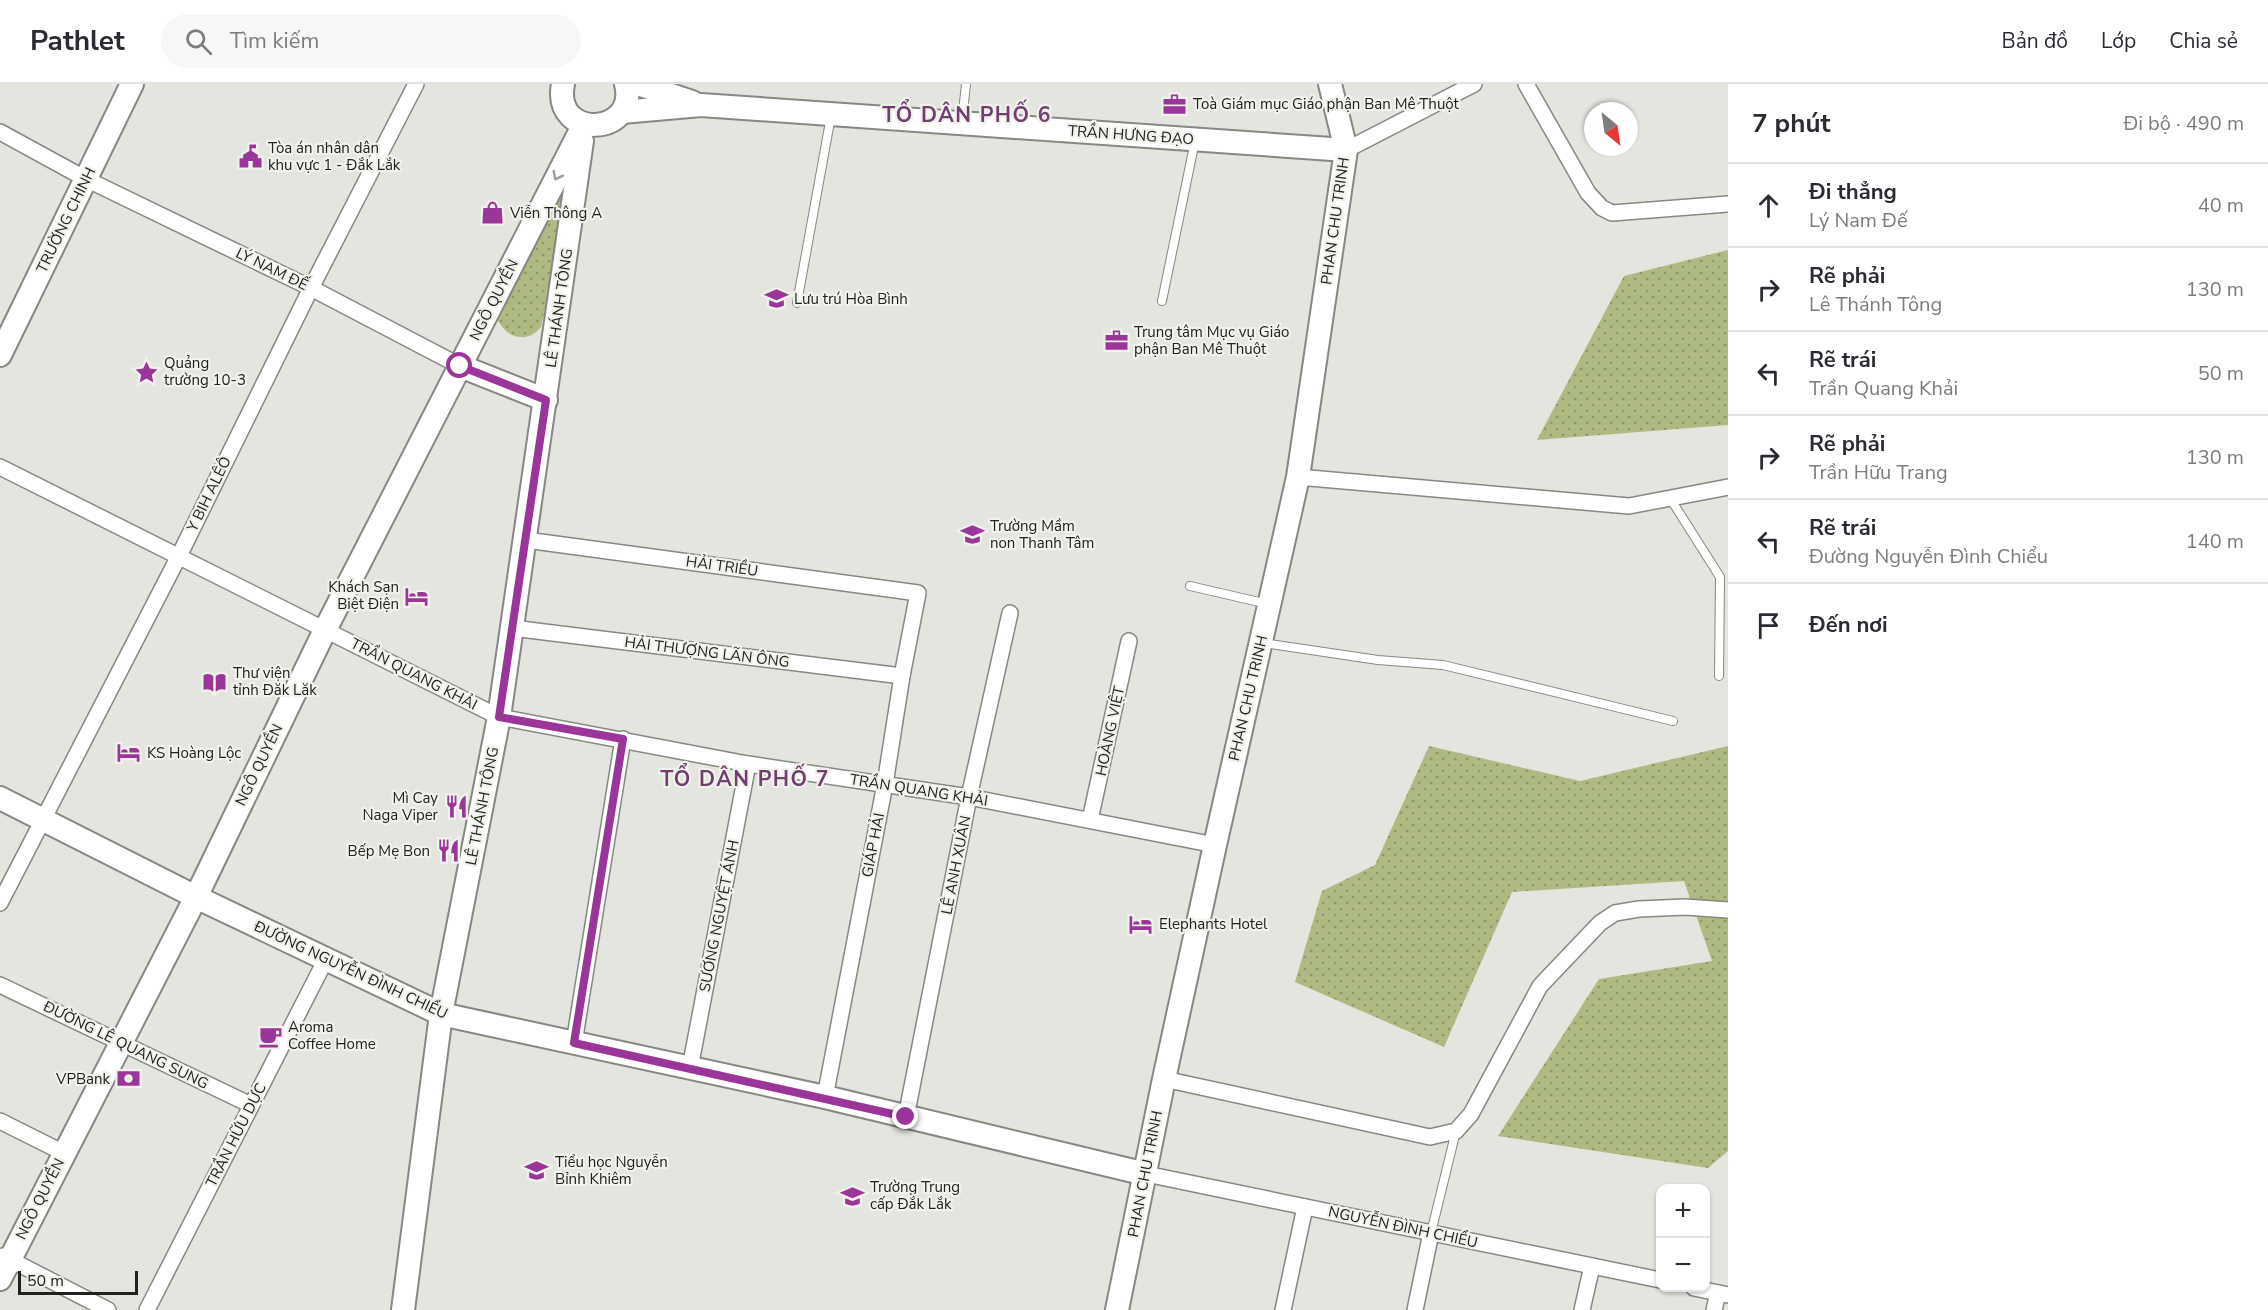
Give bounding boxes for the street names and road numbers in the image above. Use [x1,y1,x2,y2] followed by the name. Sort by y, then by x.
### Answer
[1067,119,1195,149] street label: TRẦN HƯNG ĐẠO
[1316,156,1354,286] street label: PHAN CHU TRINH
[31,163,100,276] street label: TRƯỜNG CHINH
[233,241,312,295] street label: LÝ NAM ĐẾ
[540,247,577,369] street label: LÊ THÁNH TÔNG
[463,255,523,344] street label: NGÔ QUYỀN
[181,453,236,536] street label: Y BIH ALÊÔ
[685,549,760,581] street label: HẢI TRIỀU
[623,631,791,672] street label: HẢI THƯỢNG LÃN ÔNG
[347,632,482,715] street label: TRẦN QUANG KHẢI
[1224,633,1272,763] street label: PHAN CHU TRINH
[1091,684,1129,778] street label: HOÀNG VIỆT
[229,720,287,809] street label: NGÔ QUYỀN
[460,745,503,867] street label: LÊ THÁNH TÔNG
[849,767,990,811] street label: TRẦN QUANG KHẢI
[857,811,889,879] street label: GIÁP HẢI
[937,814,975,916] street label: LÊ ANH XUÂN
[694,838,744,994] street label: SƯƠNG NGUYỆT ÁNH
[250,914,452,1024] street label: ĐƯỜNG NGUYỄN ĐÌNH CHIỂU
[39,995,212,1094] street label: ĐƯỜNG LÊ QUANG SUNG
[199,1079,271,1190] street label: TRẦN HỮU DỰC
[1123,1109,1167,1239] street label: PHAN CHU TRINH
[9,1154,69,1243] street label: NGÔ QUYỀN
[1327,1199,1480,1253] street label: NGUYỄN ĐÌNH CHIỂU

